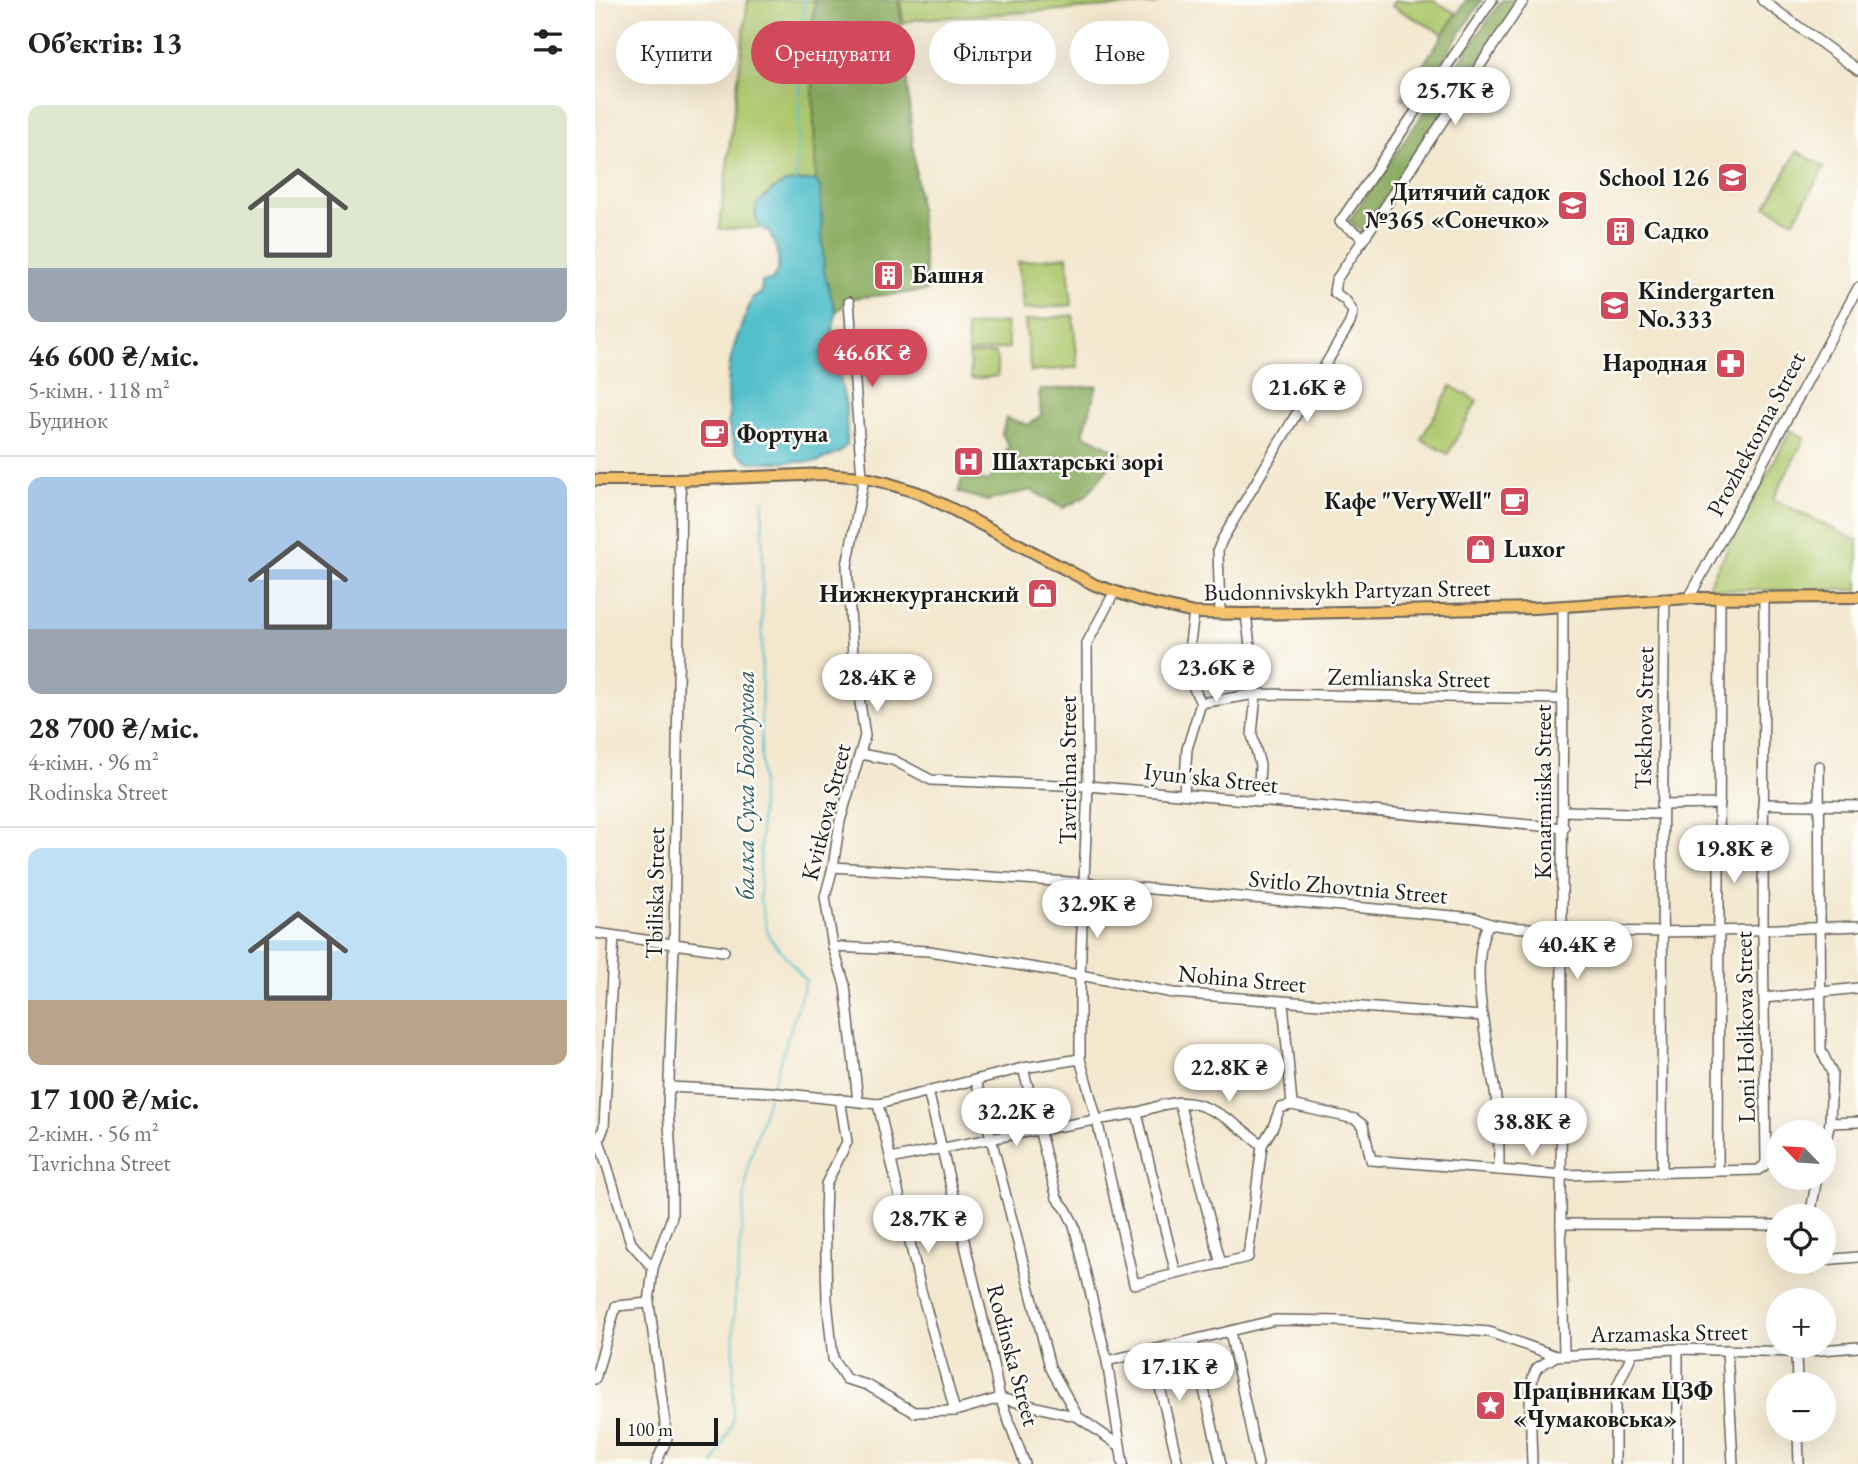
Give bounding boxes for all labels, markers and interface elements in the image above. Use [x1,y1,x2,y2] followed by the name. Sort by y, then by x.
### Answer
[616,21,737,84] chip: Купити
[751,21,915,84] chip: Орендувати
[929,21,1056,84] chip: Фільтри
[1070,21,1169,84] chip: Нове
[28,23,183,62] text: Об’єктів: 13
[529,23,567,61] icon: filters
[1390,68,1520,127] pin: 25.7K ₴
[1416,75,1494,105] text: 25.7K ₴
[235,150,361,276] icon: home
[1715,161,1749,195] school or university icon: School 126
[1599,162,1709,193] place label: School 126
[1365,176,1551,235] place label: Дитячий садок №365 «Сонечко»
[1556,189,1590,223] school or university icon: Дитячий садок №365 «Сонечко»
[1604,214,1638,248] building icon: Садко
[1644,215,1709,246] place label: Садко
[872,258,906,292] building icon: Башня
[912,259,984,290] place label: Башня
[1638,275,1775,334] place label: Kindergarten No.333
[1598,288,1632,322] school or university icon: Kindergarten No.333
[807,330,937,389] pin: 46.6K ₴
[28,336,199,375] text: 46 600 ₴/міс.
[833,337,911,367] text: 46.6K ₴
[1699,346,1812,521] street label: Prozhektorna Street
[1713,346,1747,380] pharmacy icon: Народная
[1603,347,1707,378] place label: Народная
[1242,364,1372,424] pin: 21.6K ₴
[1268,372,1346,402] text: 21.6K ₴
[28,375,170,405] text: 5-кімн. · 118 m²
[28,405,108,435] text: Будинок
[697,417,731,451] cafe icon: Фортуна
[737,418,829,450] place label: Фортуна
[952,445,986,479] hospital icon: Шахтарські зорі
[992,446,1164,477] place label: Шахтарські зорі
[1498,484,1532,518] cafe icon: Кафе "VeryWell"
[1324,485,1492,517] place label: Кафе "VeryWell"
[235,522,361,648] icon: home
[1464,532,1498,566] shop icon: Luxor
[1504,533,1565,564] place label: Luxor
[1203,571,1491,608] street label: Budonnivskykh Partyzan Street
[1025,577,1059,611] shop icon: Нижнекурганский
[819,578,1019,610] place label: Нижнекурганский
[1151,644,1281,704] pin: 23.6K ₴
[1627,646,1660,790] street label: Tsekhova Street
[1177,652,1255,682] text: 23.6K ₴
[812,654,942,714] pin: 28.4K ₴
[1327,661,1491,694] street label: Zemlianska Street
[838,662,916,692] text: 28.4K ₴
[728,670,762,900] water label: балка Суха Богодухова
[1052,695,1083,844] street label: Tavrichna Street
[1527,704,1558,880] street label: Konarmiiska Street
[28,708,199,747] text: 28 700 ₴/міс.
[794,740,858,884] street label: Kvitkova Street
[28,747,159,777] text: 4-кімн. · 96 m²
[1142,755,1280,800] street label: Iyun'ska Street
[28,777,168,807] text: Rodinska Street
[638,826,671,959] street label: Tbiliska Street
[1669,826,1799,885] pin: 19.8K ₴
[1695,833,1773,863] text: 19.8K ₴
[1247,862,1449,911] street label: Svitlo Zhovtnia Street
[1032,880,1162,940] pin: 32.9K ₴
[1058,888,1136,918] text: 32.9K ₴
[235,893,361,1019] icon: home
[1512,922,1642,981] pin: 40.4K ₴
[1538,929,1616,959] text: 40.4K ₴
[1727,930,1762,1123] street label: Loni Holikova Street
[1177,957,1308,1000] street label: Nohina Street
[1164,1044,1294,1104] pin: 22.8K ₴
[1190,1052,1268,1082] text: 22.8K ₴
[28,1079,199,1118] text: 17 100 ₴/міс.
[951,1088,1081,1148] pin: 32.2K ₴
[977,1096,1055,1126] text: 32.2K ₴
[1467,1098,1597,1158] pin: 38.8K ₴
[1493,1106,1571,1136] text: 38.8K ₴
[28,1118,159,1148] text: 2-кімн. · 56 m²
[1766,1120,1836,1190] north arrow
[1766,1120,1836,1442] map controls
[28,1148,171,1178] text: Tavrichna Street
[863,1196,993,1255] pin: 28.7K ₴
[889,1203,967,1233] text: 28.7K ₴
[1766,1204,1836,1274] button: locate
[980,1280,1047,1430] street label: Rodinska Street
[1766,1288,1836,1358] button: +
[1589,1316,1749,1349] street label: Arzamaska Street
[1114,1344,1244,1403] pin: 17.1K ₴
[1140,1351,1218,1381] text: 17.1K ₴
[1766,1372,1836,1442] button: −
[1513,1375,1713,1435] place label: Працівникам ЦЗФ «Чумаковська»
[1473,1388,1507,1422] place icon: Працівникам ЦЗФ «Чумаковська»
[616,1415,717,1447] scale bar
[627,1417,673,1442] text: 100 m

